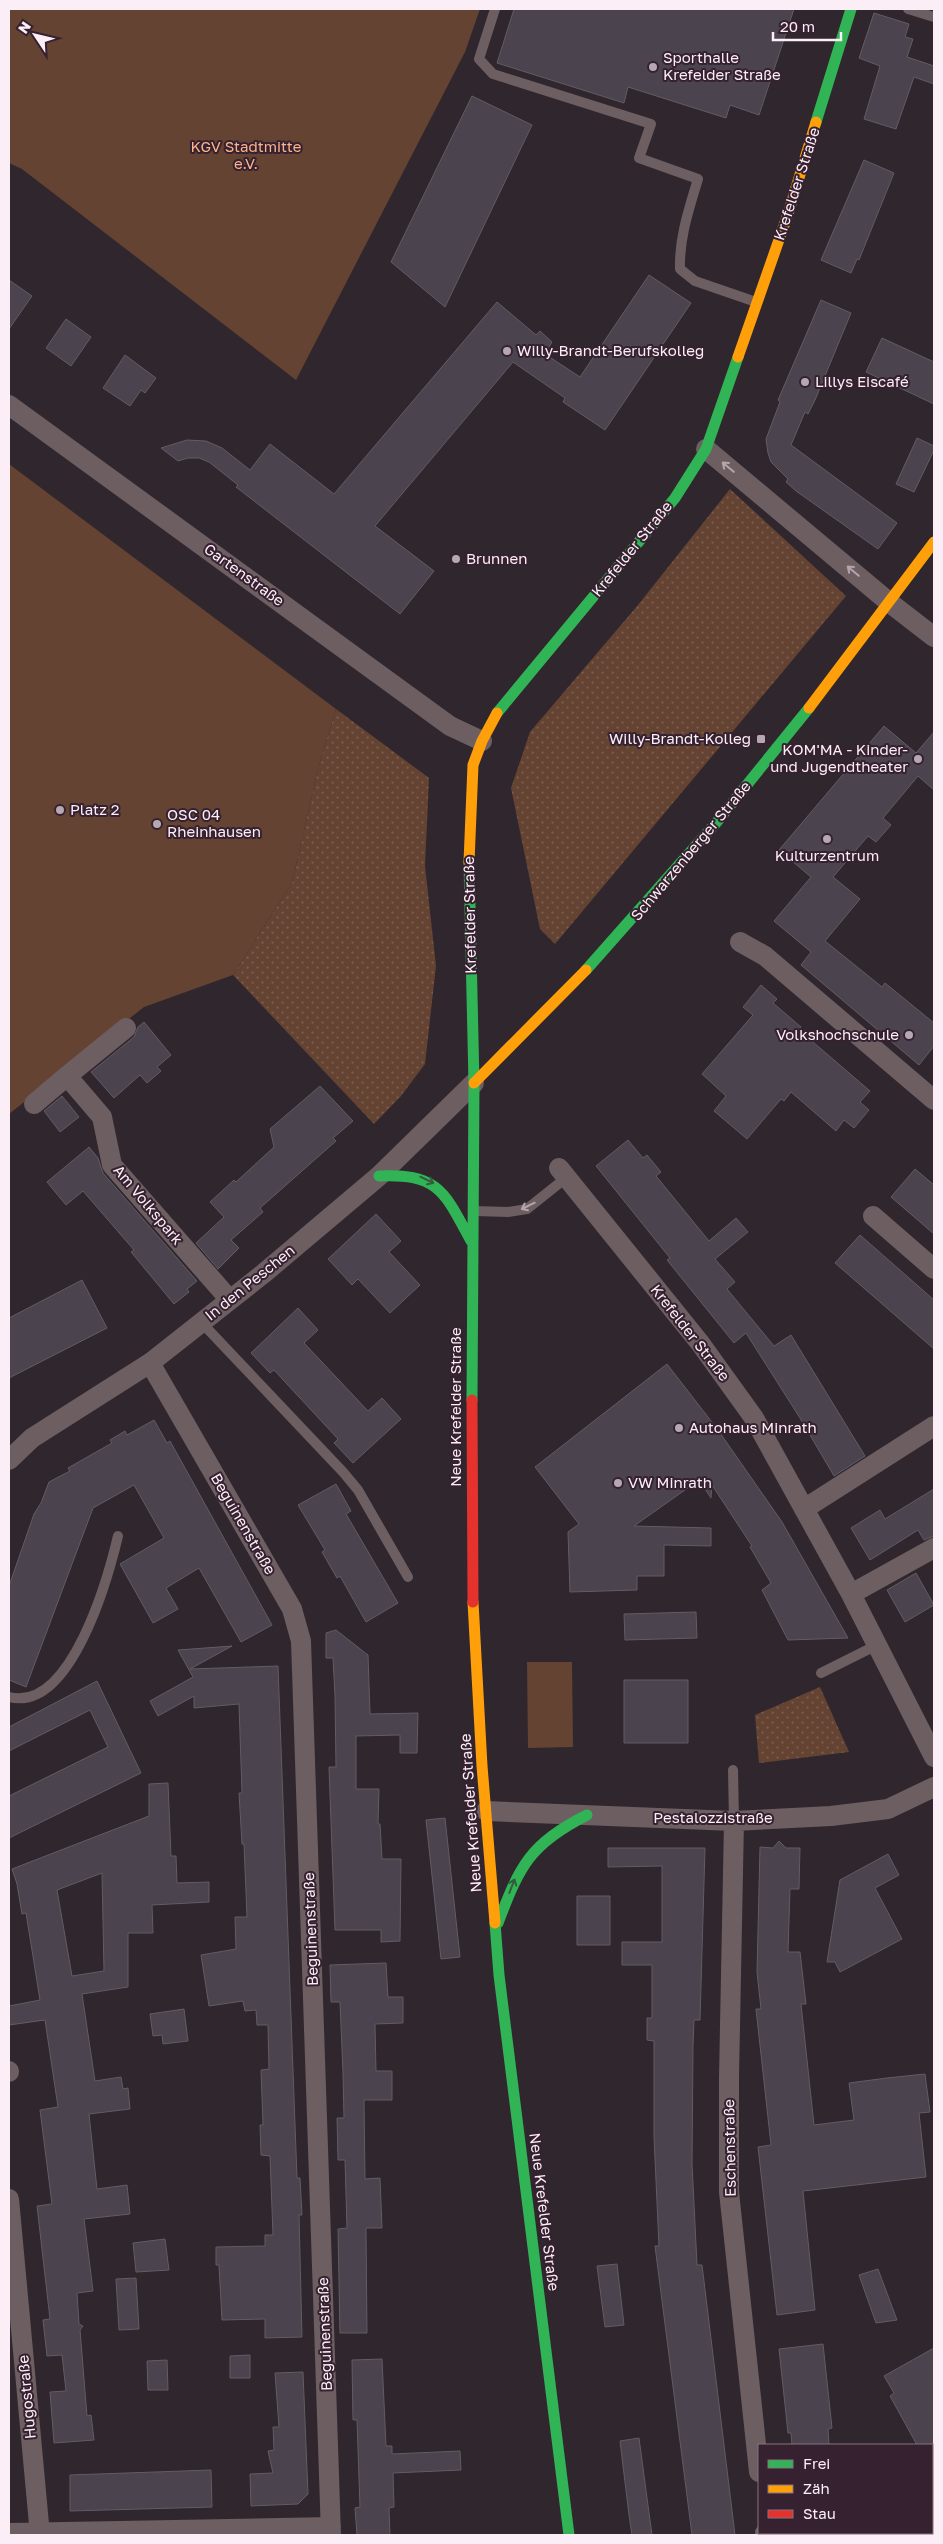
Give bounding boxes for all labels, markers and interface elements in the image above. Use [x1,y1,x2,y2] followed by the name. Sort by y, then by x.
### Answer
[10,10,60,60] north arrow
[773,10,840,42] scale bar
[780,17,815,35] text: 20 m
[14,18,34,36] text: N
[663,48,781,83] place label: Sporthalle Krefelder Straße
[647,61,659,73] marker: Sporthalle Krefelder Straße
[769,125,823,242] street label: Krefelder Straße
[191,137,302,172] park label: KGV Stadtmitte e.V.
[517,341,704,359] place label: Willy-Brandt-Berufskolleg
[501,345,513,357] marker: Willy-Brandt-Berufskolleg
[815,372,909,390] place label: Lillys Eiscafé
[799,376,811,388] marker: Lillys Eiscafé
[722,462,735,473] one-way arrow
[587,497,675,600] street label: Krefelder Straße
[201,539,288,609] street label: Gartenstraße
[466,549,527,567] place label: Brunnen
[450,553,462,565] marker: Brunnen
[846,566,859,577] one-way arrow
[609,729,751,747] place label: Willy-Brandt-Kolleg
[755,733,767,745] marker: Willy-Brandt-Kolleg
[770,740,908,775] place label: KOM'MA - Kinder- und Jugendtheater
[912,753,924,765] marker: KOM'MA - Kinder- und Jugendtheater
[627,777,754,924] street label: Schwarzenberger Straße
[70,800,119,818] place label: Platz 2
[54,804,66,816] marker: Platz 2
[167,805,261,840] place label: OSC 04 Rheinhausen
[151,818,163,830] marker: OSC 04 Rheinhausen
[821,833,833,845] marker: Kulturzentrum
[775,846,879,864] place label: Kulturzentrum
[459,856,479,974] street label: Krefelder Straße
[776,1025,899,1043] place label: Volkshochschule
[903,1029,915,1041] marker: Volkshochschule
[110,1161,188,1248] street label: Am Volkspark
[419,1175,434,1185] one-way arrow
[520,1201,535,1211] one-way arrow
[201,1241,298,1324] street label: In den Peschen
[647,1280,734,1385] street label: Krefelder Straße
[446,1327,464,1487] street label: Neue Krefelder Straße
[689,1418,817,1436] place label: Autohaus Minrath
[673,1422,685,1434] marker: Autohaus Minrath
[208,1470,280,1578] street label: Beguinenstraße
[628,1473,712,1491] place label: VW Minrath
[612,1477,624,1489] marker: VW Minrath
[455,1733,485,1893] street label: Neue Krefelder Straße
[653,1808,773,1826] street label: Pestalozzistraße
[299,1872,321,1986] street label: Beguinenstraße
[508,1879,517,1894] one-way arrow
[719,2099,739,2197] street label: Eschenstraße
[526,2132,564,2292] street label: Neue Krefelder Straße
[313,2277,335,2391] street label: Beguinenstraße
[13,2354,39,2440] street label: Hugostraße
[758,2444,933,2534] legend
[803,2454,830,2472] text: Frei
[803,2479,830,2497] text: Zäh
[803,2504,836,2522] text: Stau

